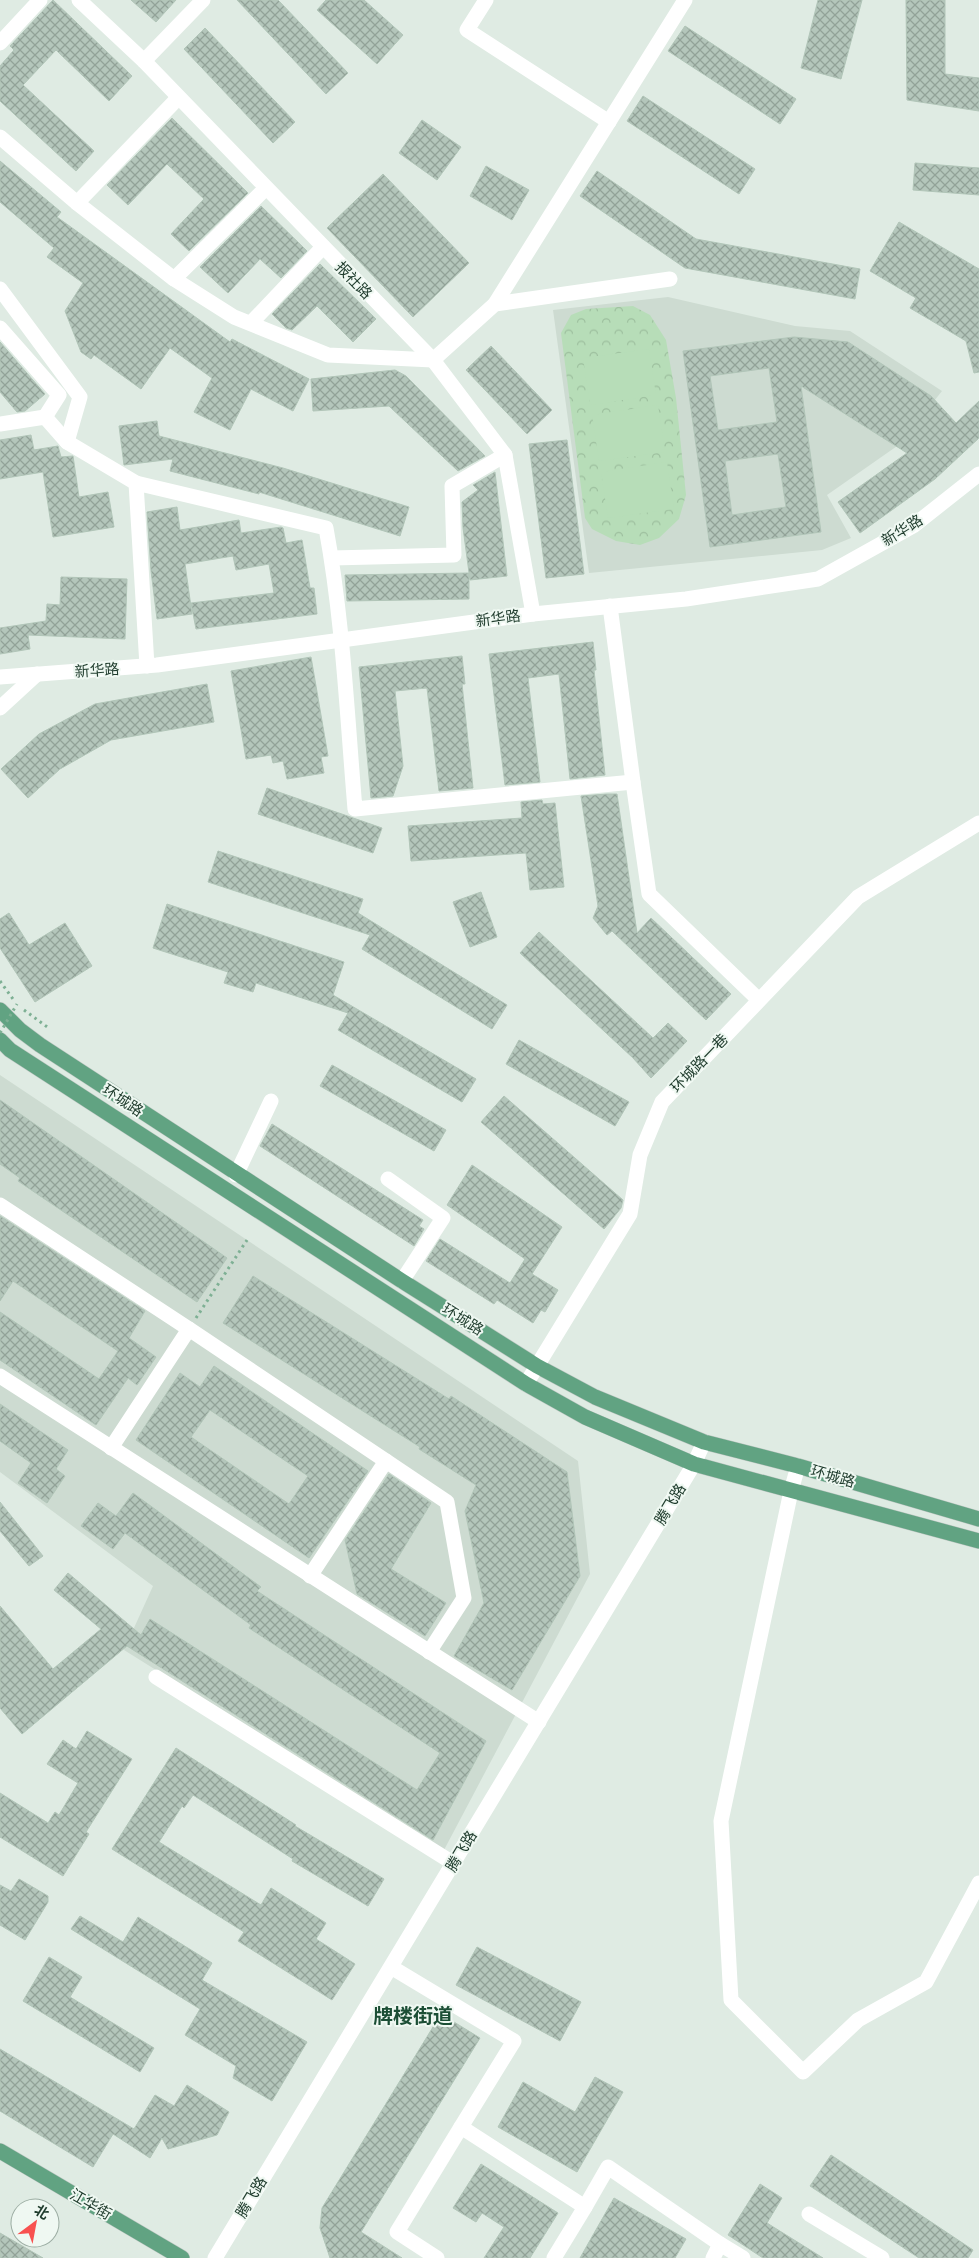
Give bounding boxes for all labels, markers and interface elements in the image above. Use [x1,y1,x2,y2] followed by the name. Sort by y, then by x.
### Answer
[332,258,376,302] street label: 报社路
[878,511,926,549] street label: 新华路
[475,606,521,630] street label: 新华路
[74,660,120,680] street label: 新华路
[667,1030,731,1096] street label: 环城路一巷
[99,1081,147,1119] street label: 环城路
[439,1300,487,1338] street label: 环城路
[809,1462,857,1490] street label: 环城路
[651,1480,689,1528] street label: 腾飞路
[442,1827,480,1875] street label: 腾飞路
[373,2004,453,2027] district label: 牌楼街道
[232,2173,270,2221] street label: 腾飞路
[67,2185,115,2223] street label: 江华街
[10,2198,60,2248] north arrow
[32,2201,52,2222] text: 北

